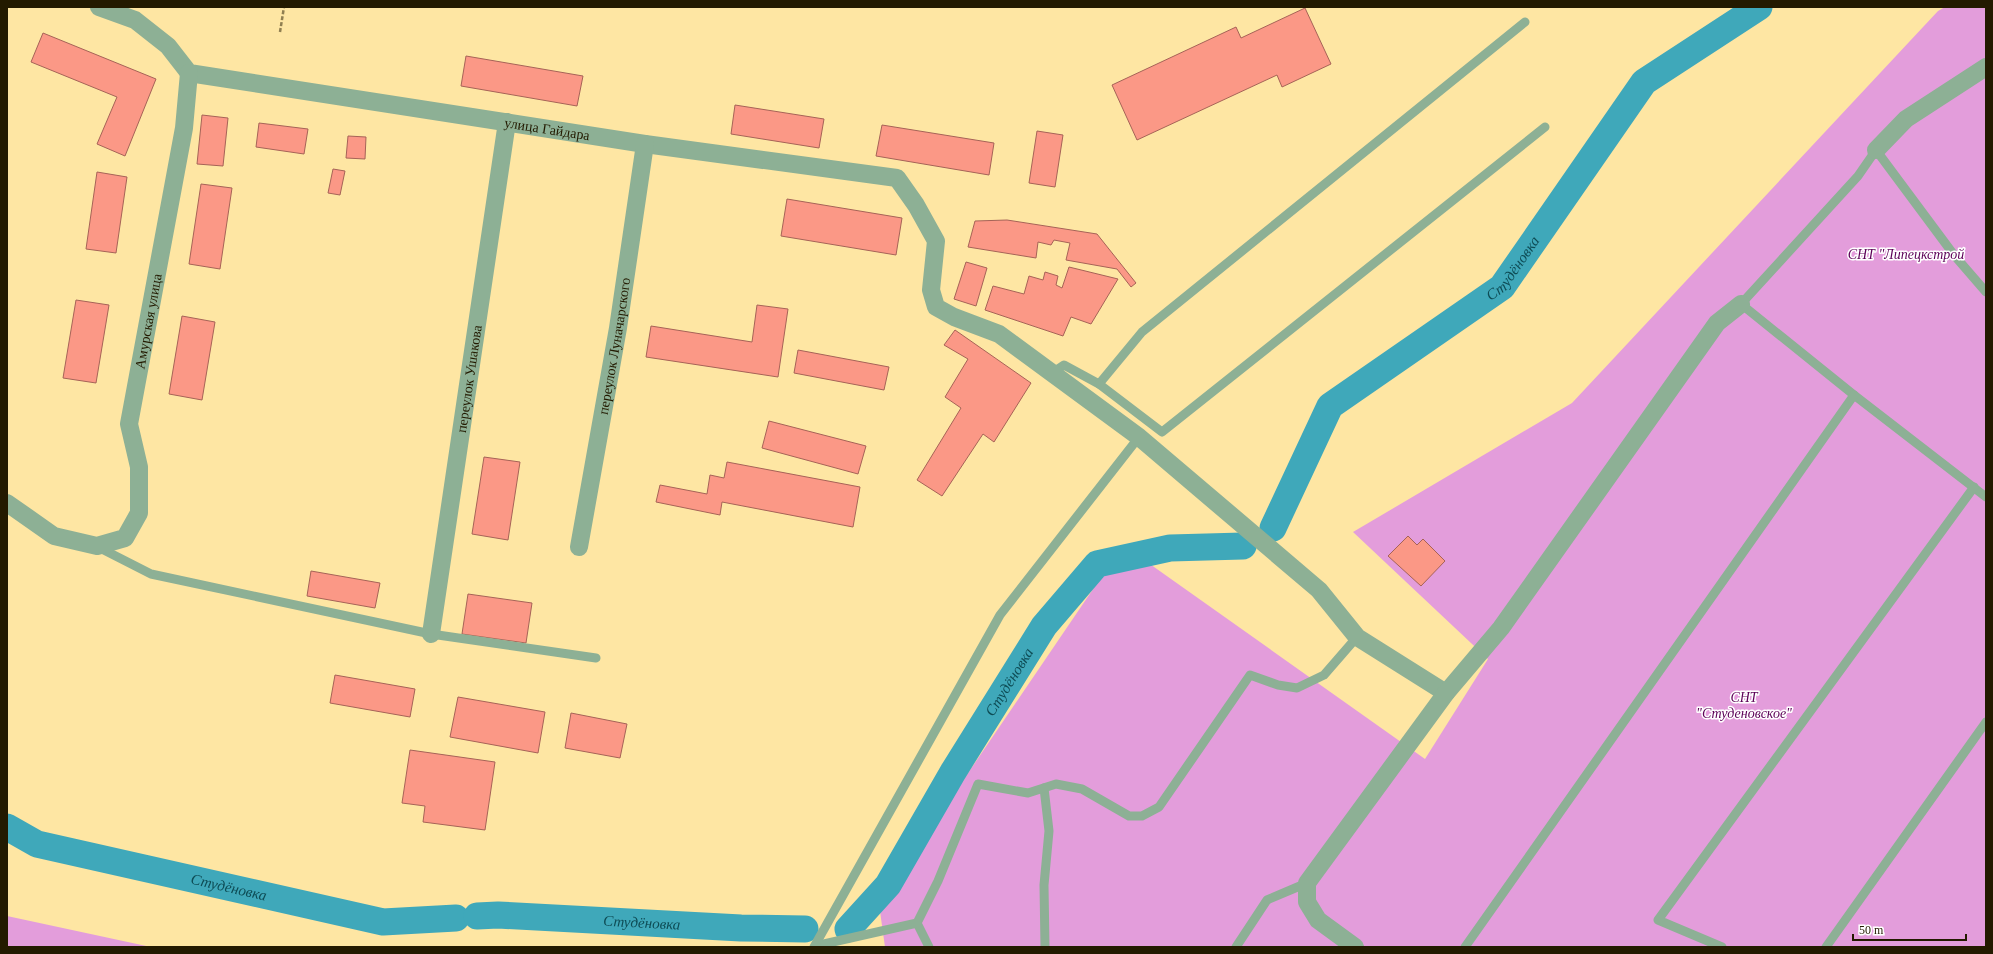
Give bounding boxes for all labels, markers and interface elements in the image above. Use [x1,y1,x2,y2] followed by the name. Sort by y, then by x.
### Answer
[503,115,592,143] street label: улица Гайдара
[1483,233,1543,303] water label: Студёновка
[1848,247,1964,262] park label: СНТ "Липецкстрой
[132,272,164,370] street label: Амурская улица
[595,277,633,416] street label: переулок Луначарского
[453,323,484,434] street label: переулок Ушакова
[982,645,1036,719] water label: Студёновка
[1696,690,1792,721] park label: СНТ "Студеновское"
[189,871,268,904] water label: Студёновка
[603,913,681,933] water label: Студёновка
[1853,916,1966,942] scale bar
[1859,923,1884,937] text: 50 m

